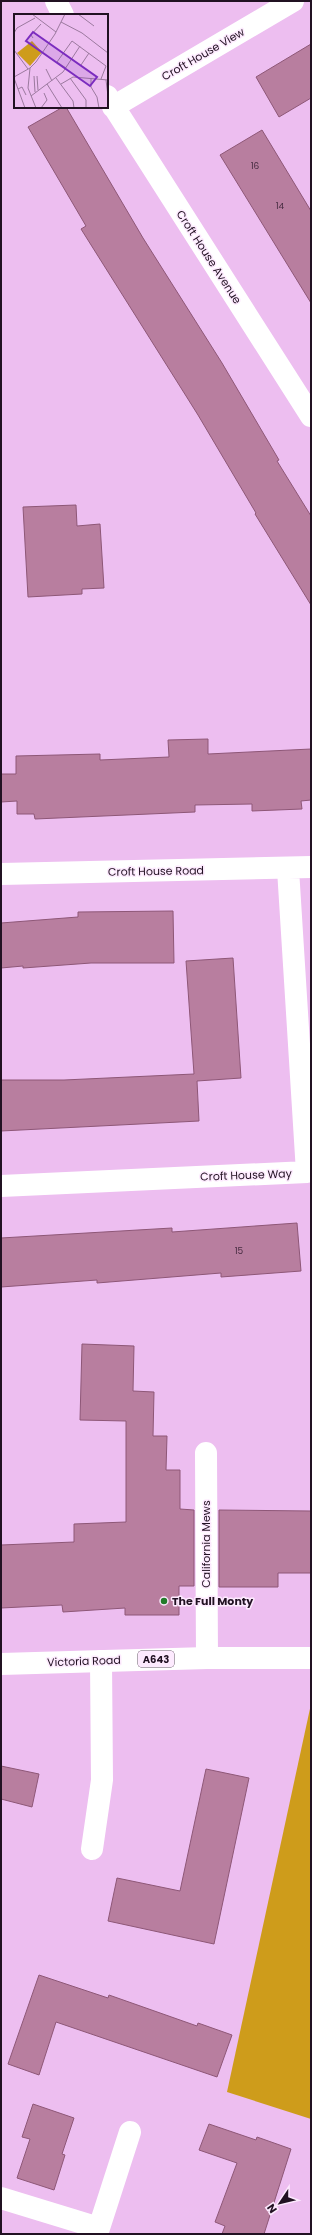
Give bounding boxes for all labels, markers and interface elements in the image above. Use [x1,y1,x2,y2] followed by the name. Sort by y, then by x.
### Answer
[14,14,108,108] inset map
[159,24,247,84] street label: Croft House View
[251,160,260,172] house number: 16
[276,200,285,212] house number: 14
[173,207,245,307] street label: Croft House Avenue
[108,862,204,880] street label: Croft House Road
[200,1165,293,1185] street label: Croft House Way
[235,1245,244,1257] house number: 15
[198,1500,214,1588] street label: California Mews
[172,1593,253,1609] place label: The Full Monty
[159,1596,169,1606] marker: The Full Monty
[138,1651,174,1667] road number: A643
[47,1652,121,1670] street label: Victoria Road
[260,2183,300,2223] north arrow
[263,2201,281,2217] text: N

